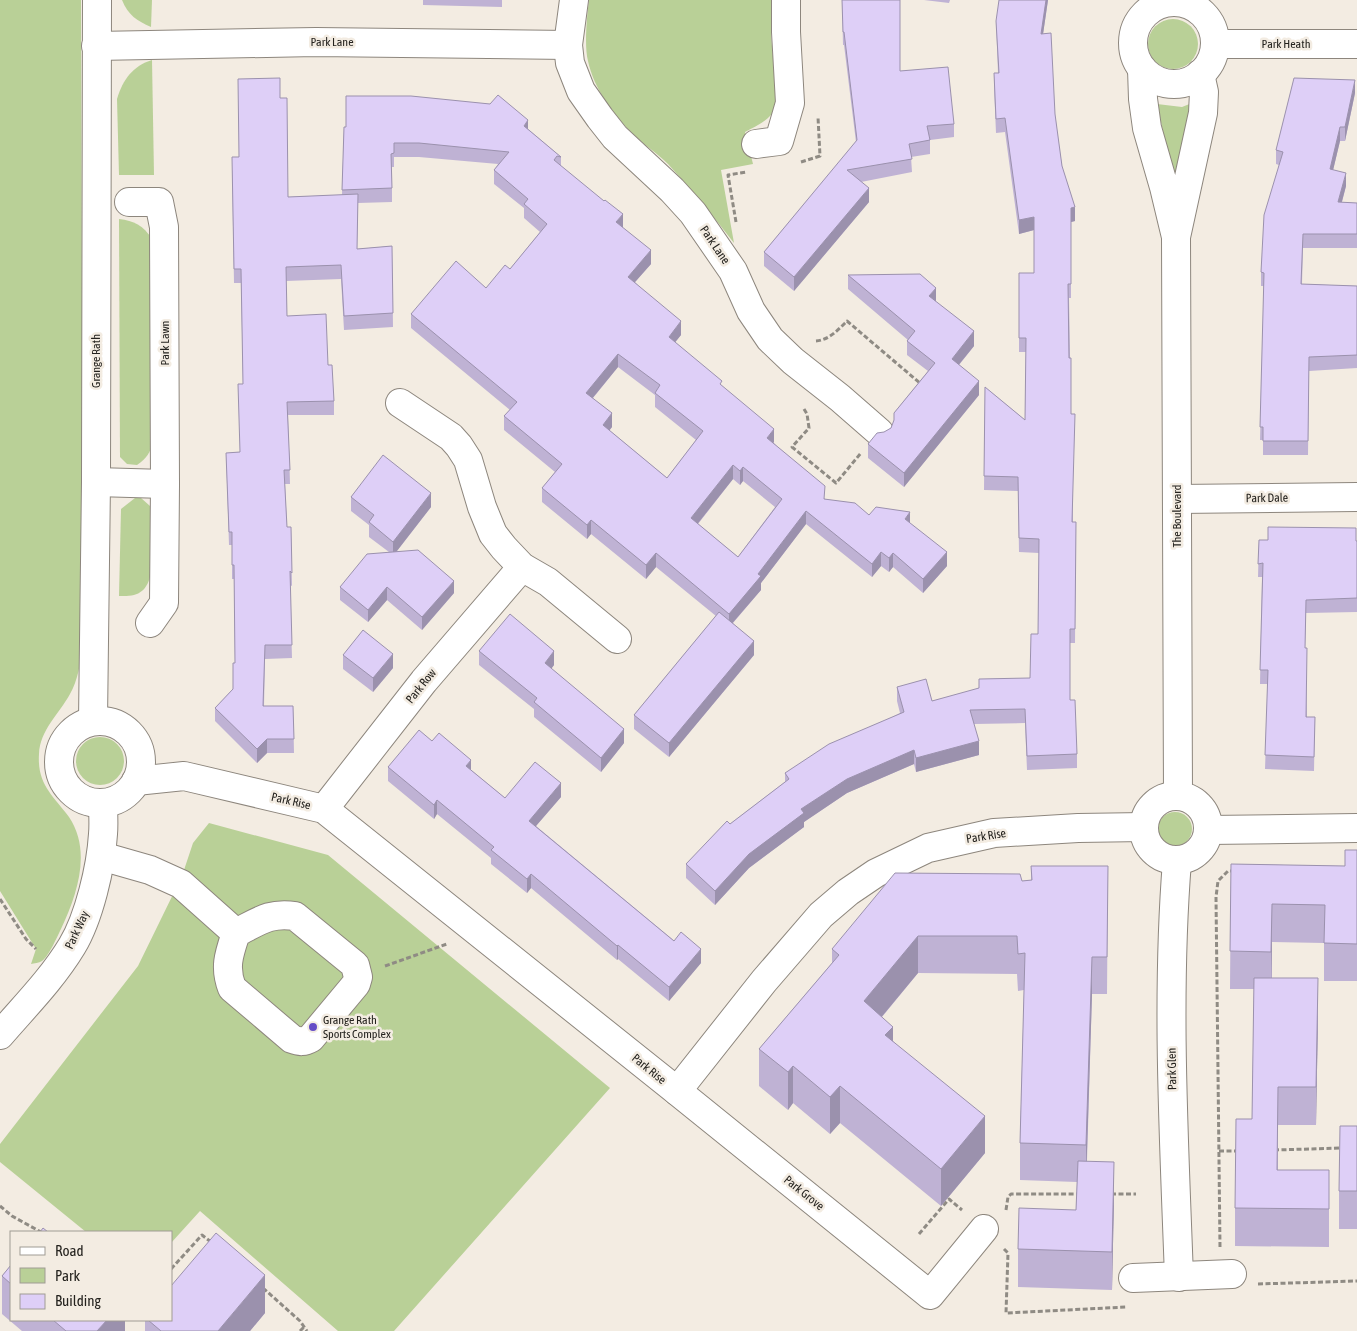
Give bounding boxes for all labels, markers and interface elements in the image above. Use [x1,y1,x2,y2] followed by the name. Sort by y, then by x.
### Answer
[310,35,354,49] street label: Park Lane
[1262,37,1310,51] street label: Park Heath
[697,223,733,267] street label: Park Lane
[158,321,172,365] street label: Park Lawn
[89,334,103,388] street label: Grange Rath
[1170,484,1184,548] street label: The Boulevard
[1246,491,1288,505] street label: Park Dale
[403,666,439,706] street label: Park Row
[270,790,312,812] street label: Park Rise
[965,826,1007,846] street label: Park Rise
[62,909,92,951] street label: Park Way
[323,1013,391,1041] place label: Grange Rath Sports Complex
[307,1021,319,1033] marker: Grange Rath Sports Complex
[1165,1048,1179,1090] street label: Park Glen
[629,1051,669,1087] street label: Park Rise
[781,1173,827,1213] street label: Park Grove
[10,1231,172,1321] legend
[55,1242,84,1259] text: Road
[55,1267,80,1284] text: Park
[55,1292,101,1309] text: Building

